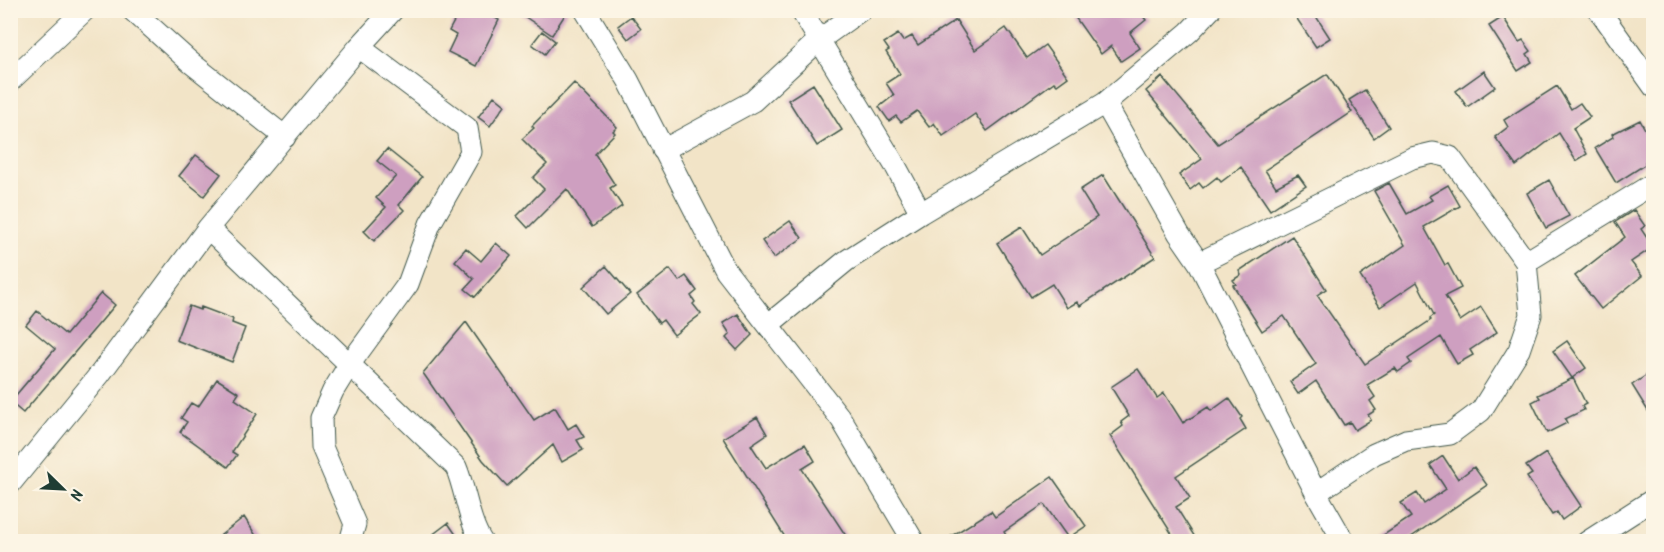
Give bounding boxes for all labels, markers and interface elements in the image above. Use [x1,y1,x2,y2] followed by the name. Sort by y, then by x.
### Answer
[33,459,93,519] north arrow
[62,485,89,504] text: N

